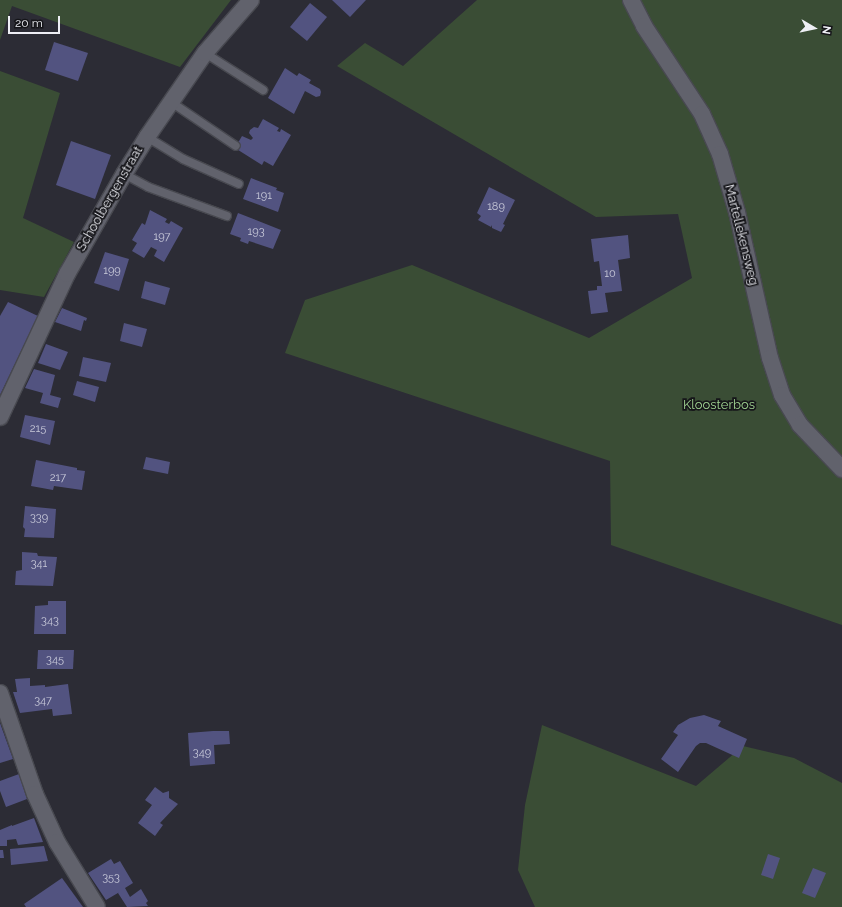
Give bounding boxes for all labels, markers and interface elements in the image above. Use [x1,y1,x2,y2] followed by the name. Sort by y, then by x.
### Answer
[10,8,62,34] scale bar
[794,8,834,48] north arrow
[15,16,43,30] text: 20 m
[819,25,833,35] text: N
[74,144,146,254] street label: Schoolbergenstraat
[721,183,761,287] street label: Martellekensweg
[256,189,272,203] house number: 191
[487,200,505,214] house number: 189
[247,225,265,239] house number: 193
[154,230,170,244] house number: 197
[103,264,121,278] house number: 199
[604,267,616,281] house number: 10
[683,397,755,413] park label: Kloosterbos
[30,422,46,436] house number: 215
[50,471,66,485] house number: 217
[30,511,48,525] house number: 339
[31,557,47,571] house number: 341
[41,614,59,628] house number: 343
[46,653,64,667] house number: 345
[34,694,52,708] house number: 347
[193,746,211,760] house number: 349
[102,871,120,885] house number: 353

